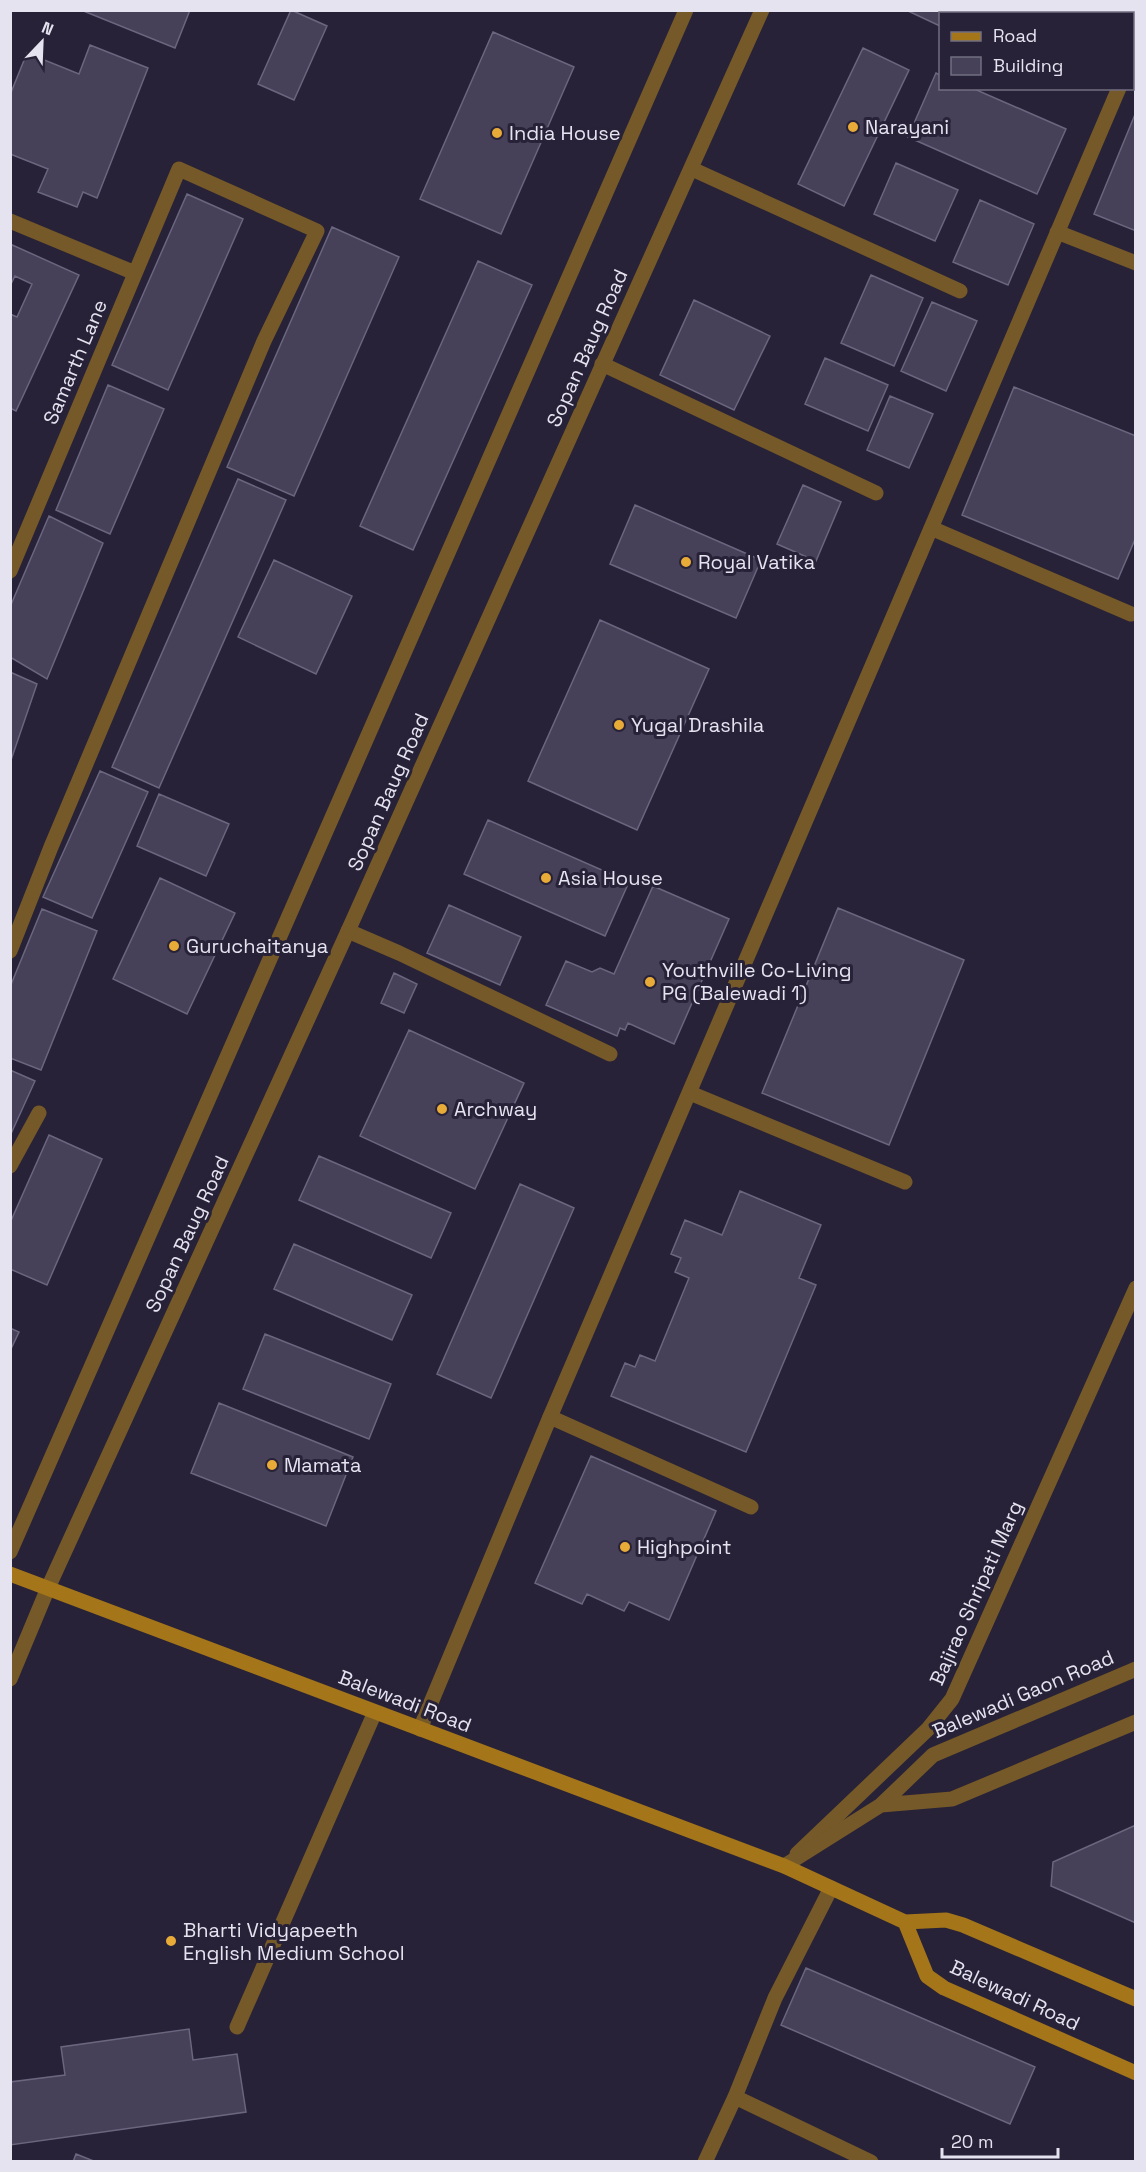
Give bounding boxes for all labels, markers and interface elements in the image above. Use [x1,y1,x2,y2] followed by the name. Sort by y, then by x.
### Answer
[12,12,72,72] north arrow
[939,12,1134,90] legend
[39,17,57,40] text: N
[993,24,1037,47] text: Road
[993,54,1063,77] text: Building
[865,114,949,140] place label: Narayani
[509,120,621,146] place label: India House
[846,120,860,134] marker: Narayani
[490,126,504,140] marker: India House
[541,265,633,431] street label: Sopan Baug Road
[37,296,113,428] street label: Samarth Lane
[698,549,815,575] place label: Royal Vatika
[679,555,693,569] marker: Royal Vatika
[342,709,434,875] street label: Sopan Baug Road
[631,712,764,738] place label: Yugal Drashila
[612,718,626,732] marker: Yugal Drashila
[558,865,663,891] place label: Asia House
[539,871,553,885] marker: Asia House
[186,933,328,959] place label: Guruchaitanya
[167,939,181,953] marker: Guruchaitanya
[662,957,852,1006] place label: Youthville Co-Living PG (Balewadi 1)
[643,975,657,989] marker: Youthville Co-Living PG (Balewadi 1)
[454,1096,537,1122] place label: Archway
[435,1102,449,1116] marker: Archway
[139,1151,235,1317] street label: Sopan Baug Road
[284,1452,362,1478] place label: Mamata
[265,1458,279,1472] marker: Mamata
[924,1497,1028,1689] street label: Bajirao Shripati Marg
[637,1534,731,1560] place label: Highpoint
[618,1540,632,1554] marker: Highpoint
[928,1644,1118,1744] street label: Balewadi Gaon Road
[335,1664,475,1738] street label: Balewadi Road
[183,1917,405,1966] place label: Bharti Vidyapeeth English Medium School
[164,1934,178,1948] marker: Bharti Vidyapeeth English Medium School
[946,1954,1084,2036] street label: Balewadi Road
[942,2121,1058,2159] scale bar
[951,2130,994,2153] text: 20 m

